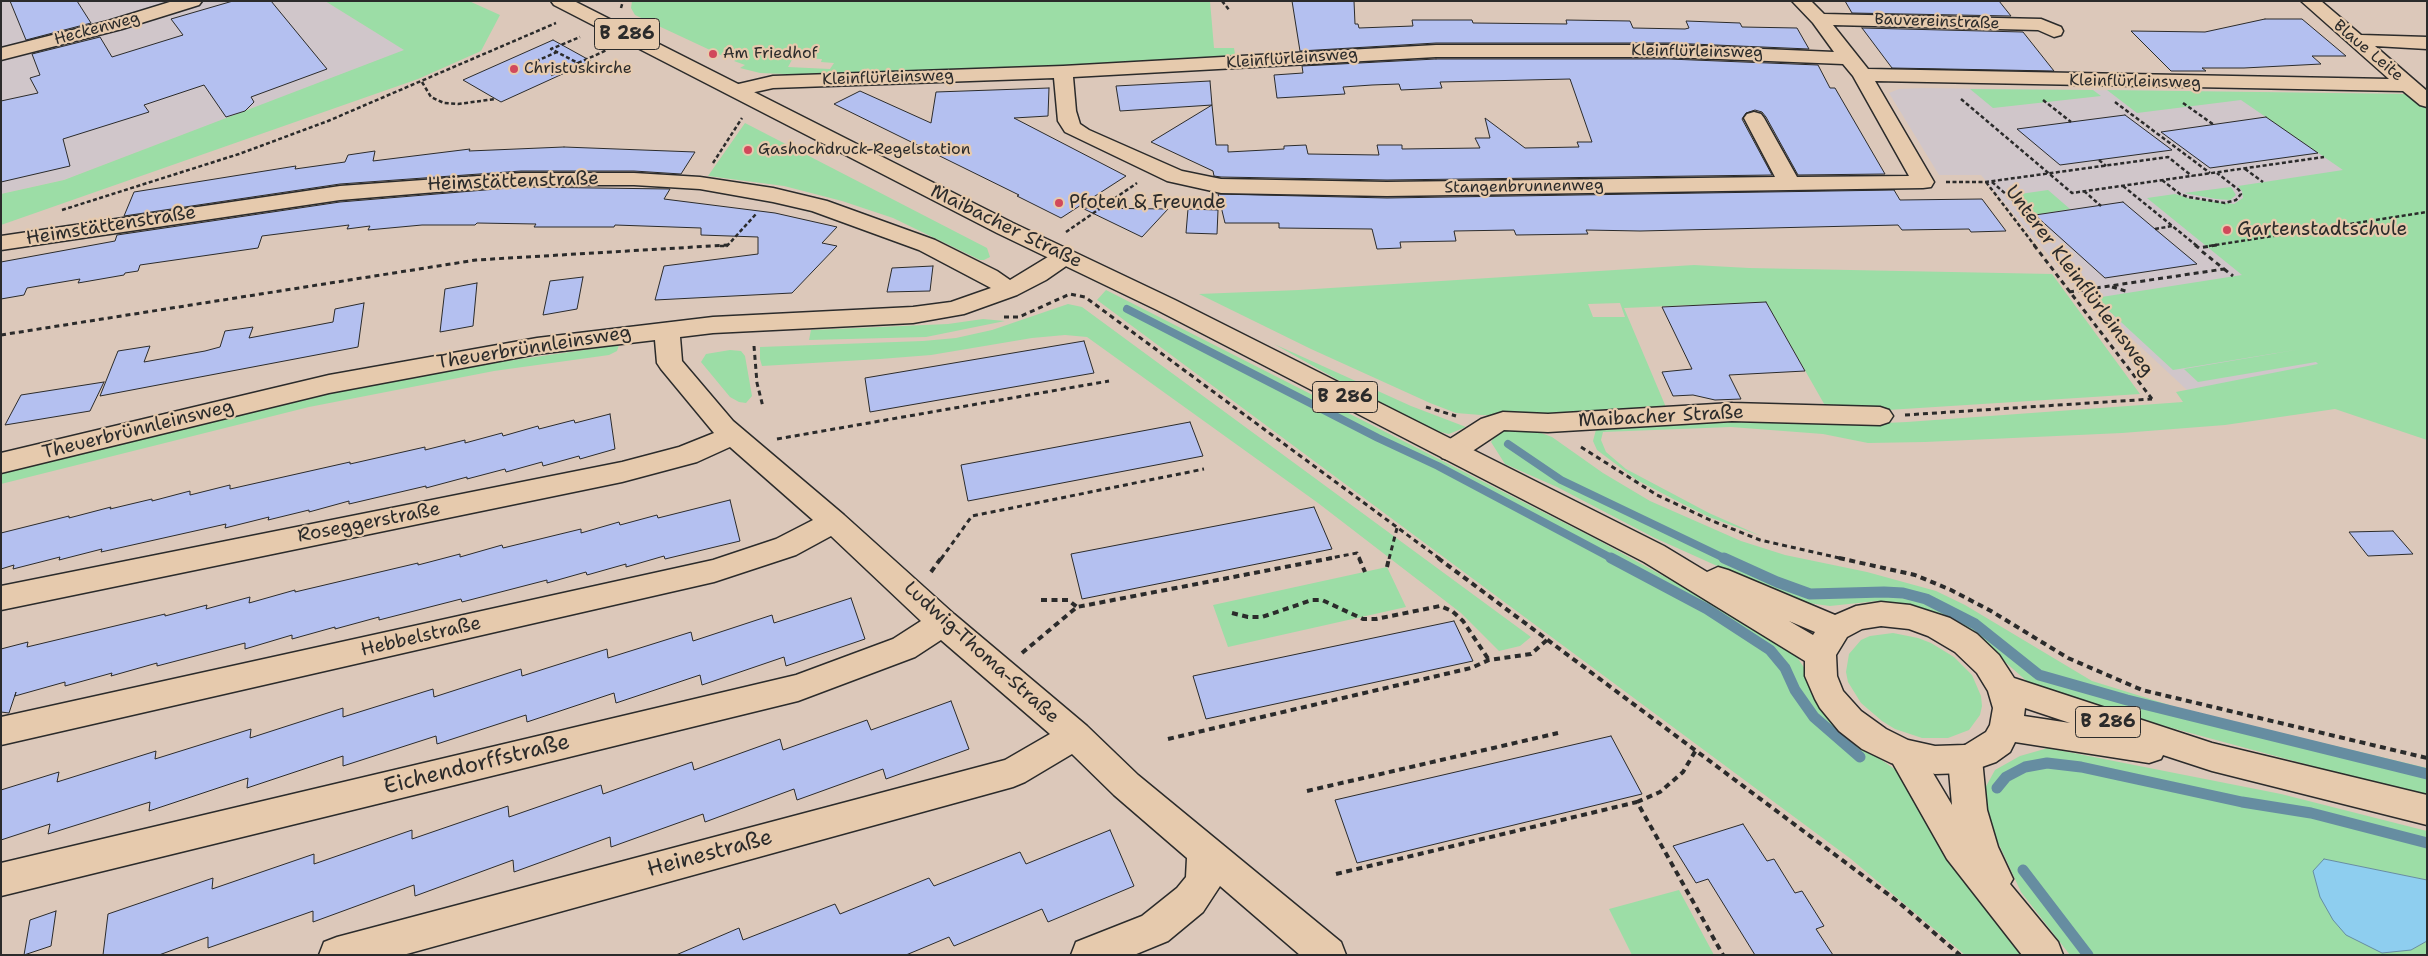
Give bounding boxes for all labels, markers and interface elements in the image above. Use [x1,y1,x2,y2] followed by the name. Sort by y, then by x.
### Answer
[52,8,142,50] street label: Heckenweg
[1874,10,2000,34] street label: Bauvereinstraße
[2329,16,2407,86] street label: Blaue Leite
[594,18,660,50] road number: B 286
[1631,41,1763,63] street label: Kleinflürleinsweg
[723,44,817,64] place label: Am Friedhof
[1226,45,1358,73] street label: Kleinflürleinsweg
[707,48,719,60] marker: Am Friedhof
[524,59,632,79] place label: Christuskirche
[508,63,520,75] marker: Christuskirche
[822,66,954,90] street label: Kleinflürleinsweg
[2069,71,2201,93] street label: Kleinflürleinsweg
[758,140,970,160] place label: Gashochdruck-Regelstation
[742,144,754,156] marker: Gashochdruck-Regelstation
[427,168,599,196] street label: Heimstättenstraße
[1444,176,1604,198] street label: Stangenbrunnenweg
[926,180,1086,274] street label: Maibacher Straße
[2000,181,2158,381] street label: Unterer Kleinflürleinsweg
[1069,192,1226,214] place label: Pfoten & Freunde
[1053,197,1065,209] marker: Pfoten & Freunde
[24,201,198,251] street label: Heimstättenstraße
[2237,219,2407,241] place label: Gartenstadtschule
[2221,224,2233,236] marker: Gartenstadtschule
[435,321,633,375] street label: Theuerbrünnleinsweg
[1312,382,1378,412] road number: B 286
[40,395,236,465] street label: Theuerbrünnleinsweg
[1578,401,1744,433] street label: Maibacher Straße
[296,498,442,548] street label: Roseggerstraße
[899,577,1063,729] street label: Ludwig-Thoma-Straße
[359,612,483,662] street label: Hebbelstraße
[2076,706,2140,738] road number: B 286
[381,729,573,801] street label: Eichendorffstraße
[644,825,776,883] street label: Heinestraße

